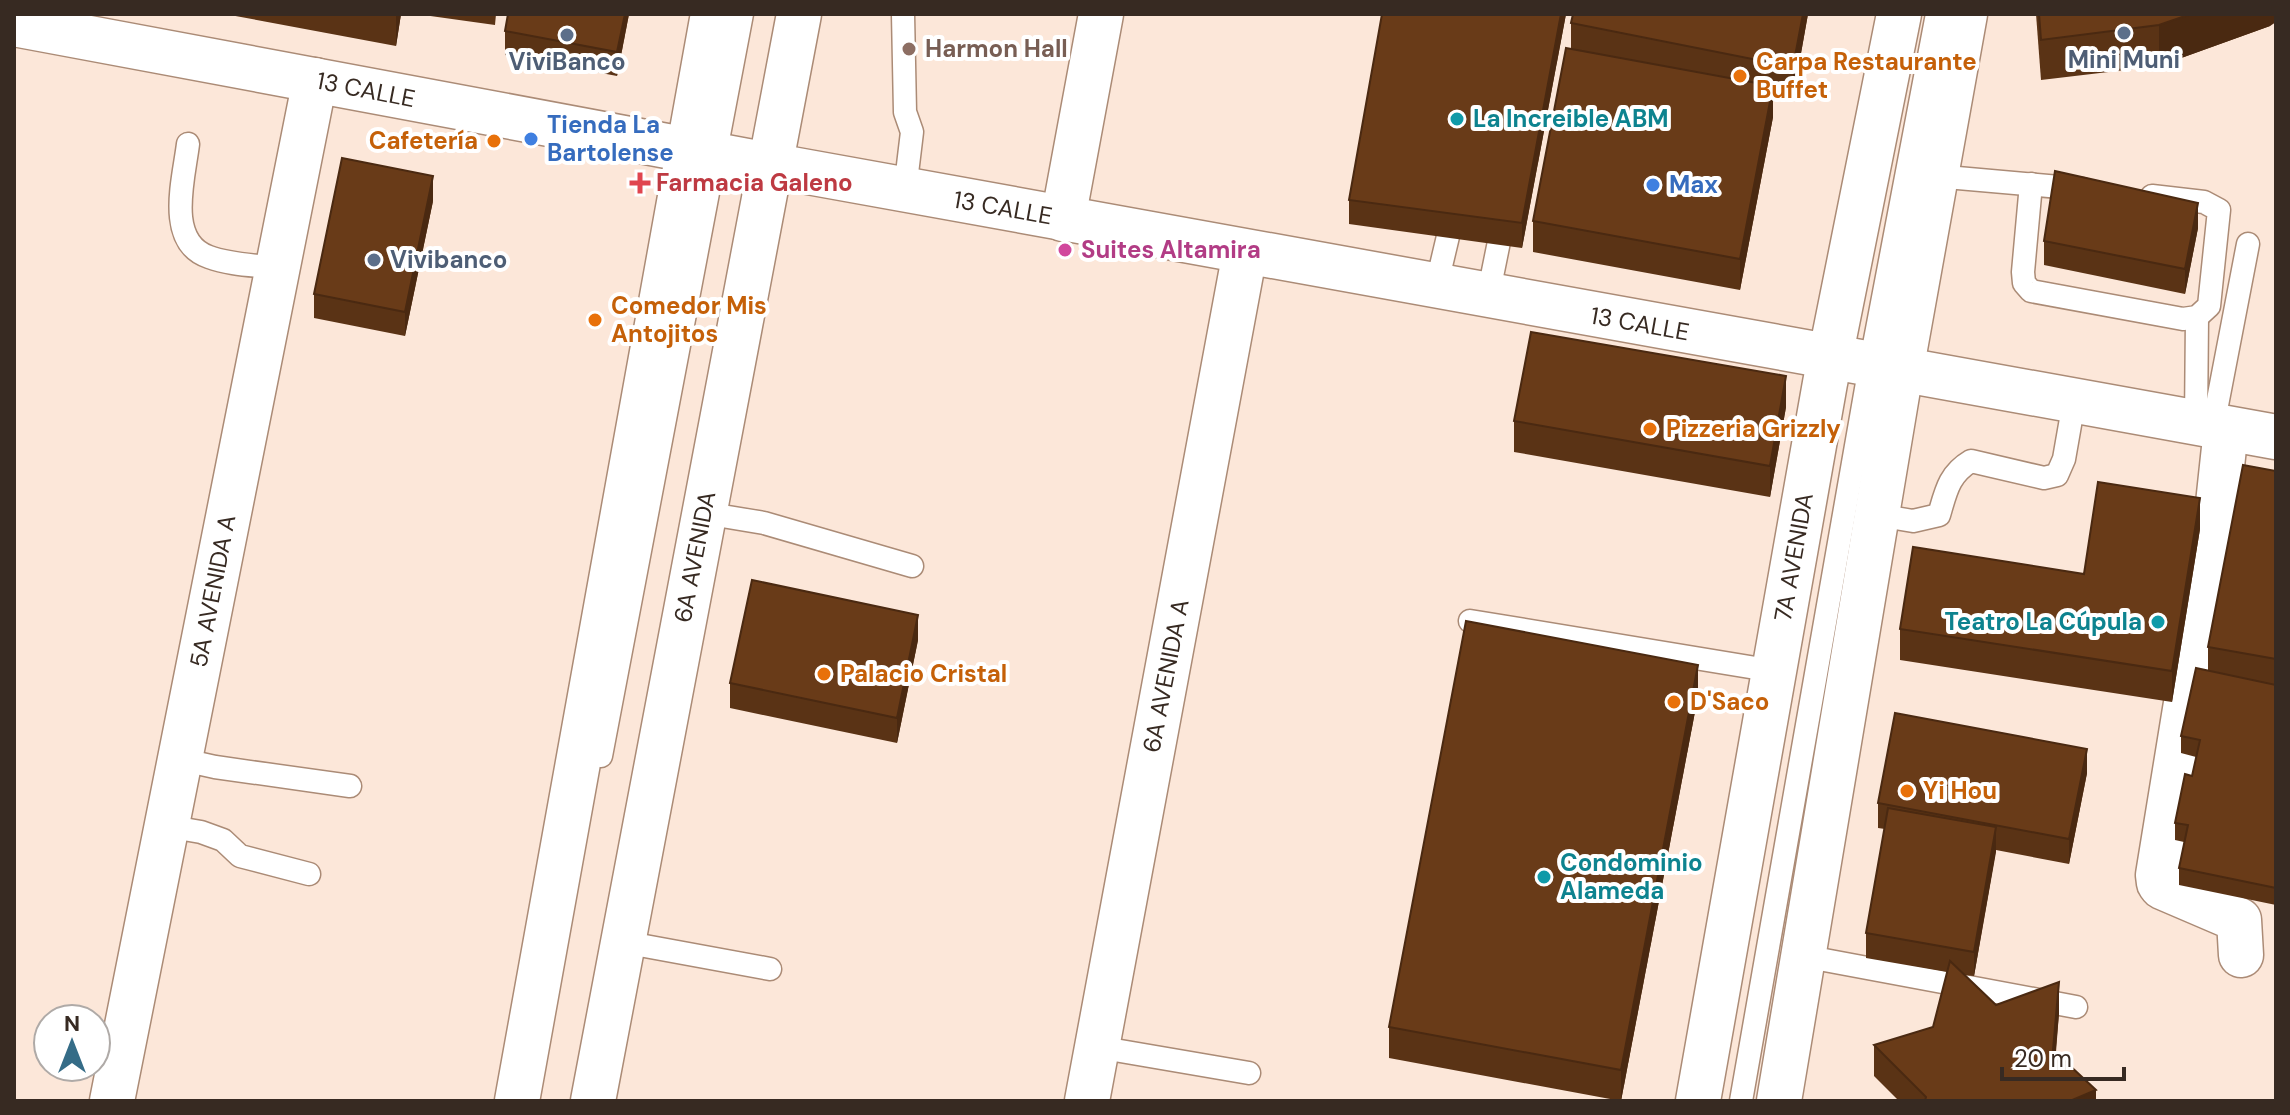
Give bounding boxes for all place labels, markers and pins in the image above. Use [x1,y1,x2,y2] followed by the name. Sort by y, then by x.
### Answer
[2115,24,2133,42] marker: Mini Muni
[558,26,576,44] marker: ViviBanco
[925,33,1068,64] place label: Harmon Hall
[900,40,918,58] marker: Harmon Hall
[2068,44,2180,75] place label: Mini Muni
[508,46,626,77] place label: ViviBanco
[1756,46,1977,105] place label: Carpa Restaurante Buffet
[1731,67,1749,85] marker: Carpa Restaurante Buffet
[1473,103,1668,134] place label: La Increible ABM
[547,109,674,168] place label: Tienda La Bartolense
[1448,110,1466,128] marker: La Increible ABM
[369,125,478,156] place label: Cafetería
[522,130,540,148] marker: Tienda La Bartolense
[485,132,503,150] marker: Cafetería
[656,167,853,198] place label: Farmacia Galeno
[1669,169,1718,200] place label: Max
[631,174,649,192] marker: Farmacia Galeno
[1644,176,1662,194] marker: Max
[1081,234,1261,265] place label: Suites Altamira
[1056,241,1074,259] marker: Suites Altamira
[390,244,507,275] place label: Vivibanco
[365,251,383,269] marker: Vivibanco
[611,290,767,349] place label: Comedor Mis Antojitos
[586,311,604,329] marker: Comedor Mis Antojitos
[1666,413,1841,444] place label: Pizzeria Grizzly
[1641,420,1659,438] marker: Pizzeria Grizzly
[1945,606,2142,637] place label: Teatro La Cúpula
[2149,613,2167,631] marker: Teatro La Cúpula
[840,658,1007,689] place label: Palacio Cristal
[815,665,833,683] marker: Palacio Cristal
[1690,686,1769,717] place label: D'Saco
[1665,693,1683,711] marker: D'Saco
[1923,775,1997,806] place label: Yi Hou
[1898,782,1916,800] marker: Yi Hou
[1560,847,1703,906] place label: Condominio Alameda
[1535,868,1553,886] marker: Condominio Alameda

